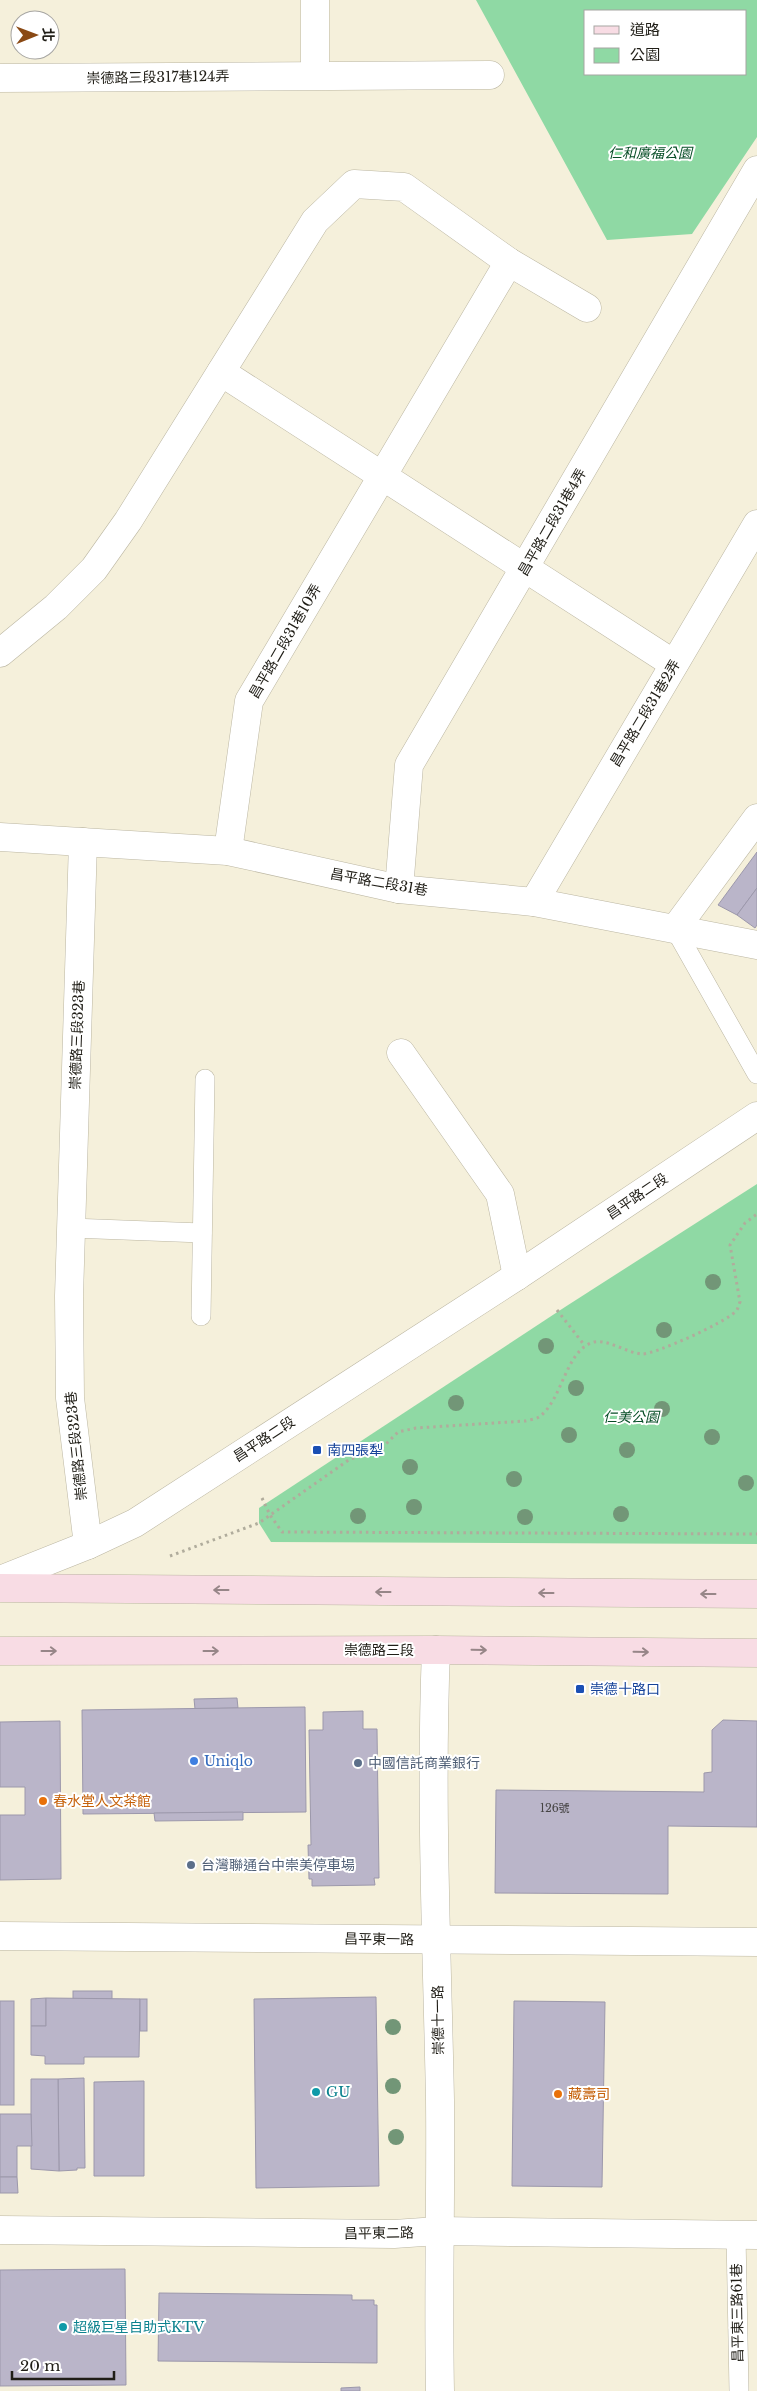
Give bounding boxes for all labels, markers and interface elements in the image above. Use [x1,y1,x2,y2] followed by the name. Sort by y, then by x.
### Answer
[10,10,60,60] north arrow
[584,10,747,75] legend
[630,20,660,39] text: 道路
[39,28,57,42] text: 北
[630,45,660,64] text: 公園
[86,67,230,87] street label: 崇德路三段317巷124弄
[608,144,694,162] park label: 仁和廣福公園
[514,465,590,579] street label: 昌平路二段31巷4弄
[245,581,325,701] street label: 昌平路二段31巷10弄
[606,656,684,770] street label: 昌平路二段31巷2弄
[329,865,429,899] street label: 昌平路二段31巷
[66,980,88,1090] street label: 崇德路三段323巷
[603,1169,671,1223] street label: 昌平路二段
[61,1390,91,1502] street label: 崇德路三段323巷
[603,1408,661,1426] park label: 仁美公園
[230,1412,298,1466] street label: 昌平路二段
[327,1441,383,1459] place label: 南四張犁
[311,1444,323,1456] marker: 南四張犁
[213,1585,230,1595] one-way arrow
[376,1587,392,1596] one-way arrow
[538,1588,554,1598] one-way arrow
[701,1589,717,1599] one-way arrow
[344,1641,414,1659] street label: 崇德路三段
[470,1645,486,1655] one-way arrow
[40,1646,56,1656] one-way arrow
[202,1646,219,1656] one-way arrow
[632,1647,649,1657] one-way arrow
[590,1680,660,1698] place label: 崇德十路口
[574,1683,586,1695] marker: 崇德十路口
[204,1752,253,1770] place label: Uniqlo
[368,1754,480,1772] place label: 中國信託商業銀行
[188,1755,200,1767] marker: Uniqlo
[352,1757,364,1769] marker: 中國信託商業銀行
[53,1792,151,1810] place label: 春水堂人文茶館
[37,1795,49,1807] marker: 春水堂人文茶館
[540,1801,570,1815] house number: 126號
[201,1856,355,1874] place label: 台灣聯通台中崇美停車場
[185,1859,197,1871] marker: 台灣聯通台中崇美停車場
[344,1929,414,1949] street label: 昌平東一路
[428,1985,448,2055] street label: 崇德十一路
[326,2083,350,2101] place label: GU
[568,2085,610,2103] place label: 藏壽司
[310,2086,322,2098] marker: GU
[552,2088,564,2100] marker: 藏壽司
[344,2223,414,2243] street label: 昌平東二路
[727,2263,747,2363] street label: 昌平東三路61巷
[73,2318,205,2336] place label: 超級巨星自助式KTV
[57,2321,69,2333] marker: 超級巨星自助式KTV
[12,2348,115,2380] scale bar
[20,2356,60,2375] text: 20 m

